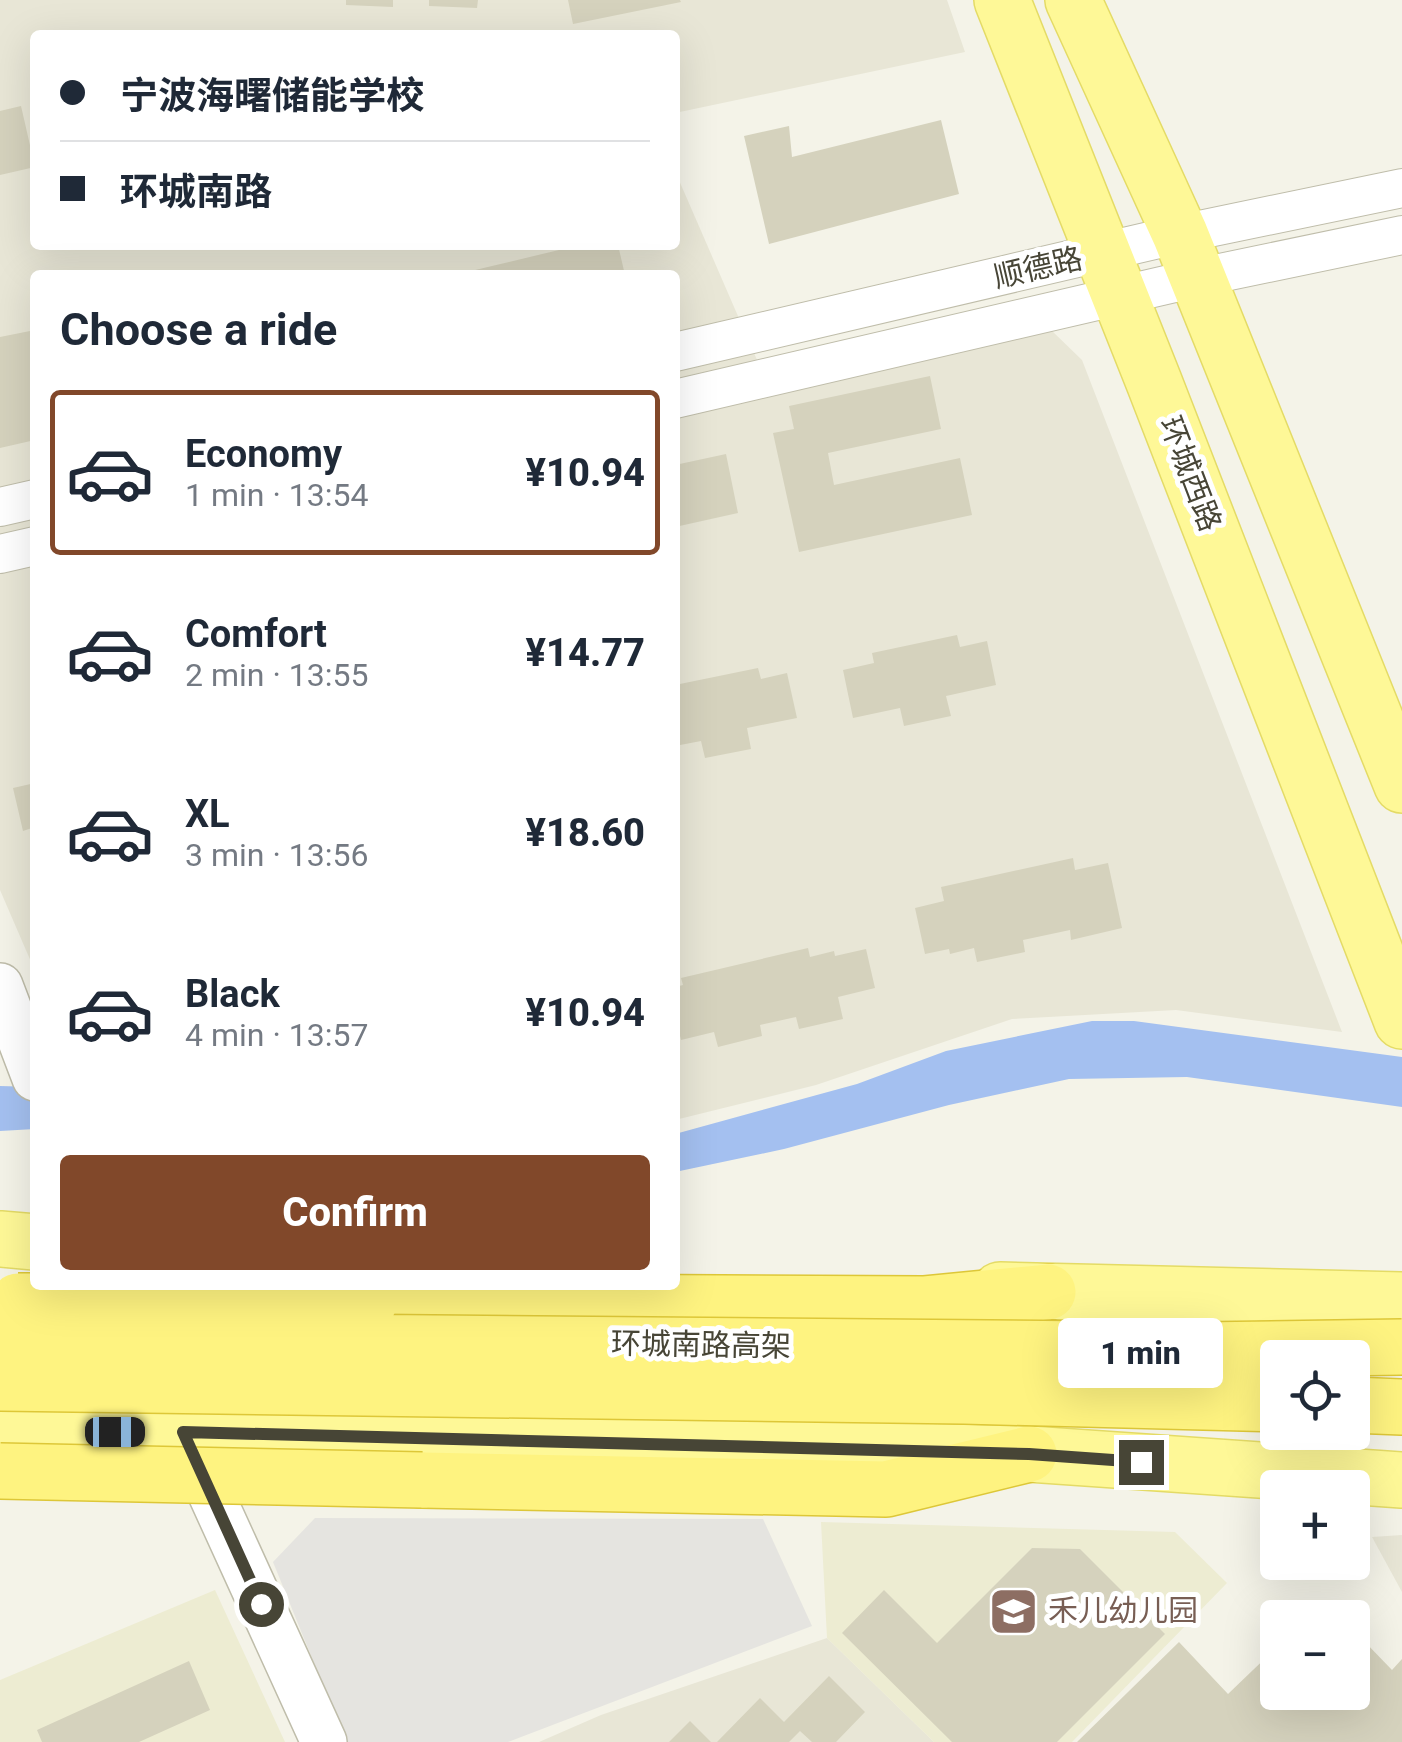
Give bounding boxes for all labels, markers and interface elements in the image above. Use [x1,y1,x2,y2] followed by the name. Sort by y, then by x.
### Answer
[120,74,424,118] text: 宁波海曙储能学校
[120,170,272,214] text: 环城南路
[990,240,1086,295] street label: 顺德路
[60,303,337,356] text: Choose a ride
[1153,412,1228,536] street label: 环城西路
[65,428,155,518] icon: car
[185,432,342,476] text: Economy
[526,451,645,495] text: ¥10.94
[185,476,368,514] text: 1 min · 13:54
[65,608,155,698] icon: car
[185,612,327,656] text: Comfort
[526,631,645,675] text: ¥14.77
[185,656,368,694] text: 2 min · 13:55
[65,788,155,878] icon: car
[185,792,230,836] text: XL
[526,811,645,855] text: ¥18.60
[185,836,368,874] text: 3 min · 13:56
[65,968,155,1058] icon: car
[185,972,280,1016] text: Black
[526,991,645,1035] text: ¥10.94
[185,1016,368,1054] text: 4 min · 13:57
[60,1155,650,1270] button: Confirm
[1058,1317,1224,1387] callout: 1 min
[611,1325,791,1364] street label: 环城南路高架
[1100,1334,1181,1372] text: 1 min
[1260,1340,1370,1710] map controls
[1260,1340,1370,1450] button: locate
[85,1417,145,1447] car
[1119,1440,1164,1485] route end
[1260,1470,1370,1580] button: +
[239,1582,284,1627] route start
[987,1585,1039,1637] school or university icon: 禾儿幼儿园
[1048,1593,1198,1628] place label: 禾儿幼儿园
[1260,1600,1370,1710] button: −

